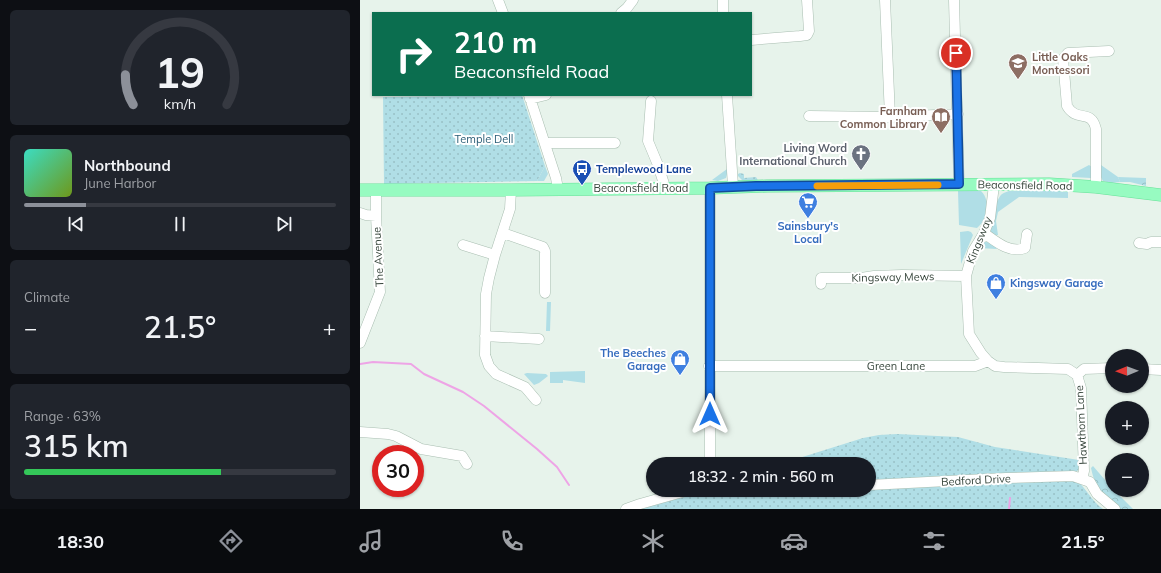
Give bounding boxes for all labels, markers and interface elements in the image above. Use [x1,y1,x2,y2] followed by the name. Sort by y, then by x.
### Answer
[454,25,537,60] text: 210 m
[388,28,440,80] icon: right
[939,36,973,70] pin
[945,42,967,64] icon: arrive
[155,46,205,98] text: 19
[1032,50,1090,77] place label: Little Oaks Montessori
[1007,52,1029,80] school or university icon: Little Oaks Montessori
[454,60,609,83] text: Beaconsfield Road
[164,95,196,113] text: km/h
[840,104,927,131] place label: Farnham Common Library
[930,106,952,134] library icon: Farnham Common Library
[455,132,513,146] park label: Temple Dell
[739,141,847,168] place label: Living Word International Church
[850,143,872,171] church icon: Living Word International Church
[84,156,171,175] text: Northbound
[571,158,593,186] bus stop icon: Templewood Lane
[596,162,692,176] place label: Templewood Lane
[84,175,156,191] text: June Harbor
[977,177,1073,193] street label: Beaconsfield Road
[594,181,688,195] street label: Beaconsfield Road
[797,191,819,219] supermarket icon: Sainsbury's Local
[65,213,87,235] icon: previous
[169,213,191,235] icon: pause
[273,213,295,235] icon: next
[963,214,995,266] street label: Kingsway
[777,219,839,246] place label: Sainsbury's Local
[369,227,387,287] street label: The Avenue
[851,269,935,285] street label: Kingsway Mews
[985,272,1007,300] shop icon: Kingsway Garage
[1010,276,1103,290] place label: Kingsway Garage
[24,289,70,305] text: Climate
[144,308,216,346] text: 21.5°
[24,314,37,342] text: −
[323,314,336,342] text: +
[600,346,666,373] place label: The Beeches Garage
[669,348,691,376] shop icon: The Beeches Garage
[1105,349,1149,393] north arrow
[1105,349,1149,497] map controls
[867,359,925,373] street label: Green Lane
[1072,385,1090,465] street label: Hawthorn Lane
[689,393,731,435] position arrow
[1105,401,1149,445] button: +
[24,408,101,424] text: Range · 63%
[24,427,129,465] text: 315 km
[372,445,424,497] speed limit sign: 30
[1105,453,1149,497] button: −
[688,467,834,486] text: 18:32 · 2 min · 560 m
[941,471,1011,489] street label: Bedford Drive
[217,527,245,555] icon: directions
[357,527,385,555] icon: music
[498,527,526,555] icon: phone
[639,527,667,555] icon: climate
[780,527,808,555] icon: car
[920,527,948,555] icon: filters
[56,530,104,553] text: 18:30
[1061,530,1105,553] text: 21.5°

